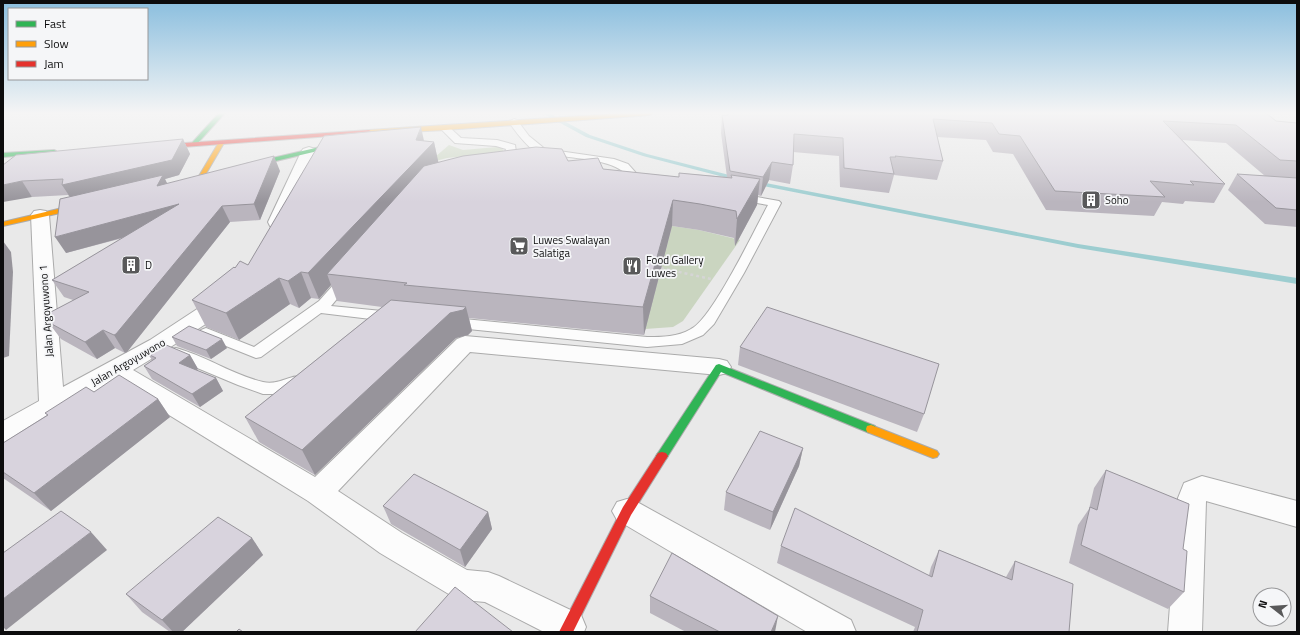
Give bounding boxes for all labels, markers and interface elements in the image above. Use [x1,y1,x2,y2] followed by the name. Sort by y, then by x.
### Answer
[8,8,148,80] legend
[44,14,67,33] text: Fast
[44,34,69,53] text: Slow
[44,54,64,73] text: Jam
[1080,189,1102,211] building icon: Soho
[1105,192,1129,208] place label: Soho
[533,232,610,261] place label: Luwes Swalayan Salatiga
[508,235,530,257] supermarket icon: Luwes Swalayan Salatiga
[646,252,704,281] place label: Food Gallery Luwes
[120,254,142,276] building icon: D
[621,255,643,277] restaurant icon: Food Gallery Luwes
[145,257,152,273] place label: D
[35,264,57,358] street label: Jalan Argoyuwono 1
[88,334,168,390] street label: Jalan Argoyuwono
[1252,587,1292,627] north arrow
[1254,598,1271,610] text: N

